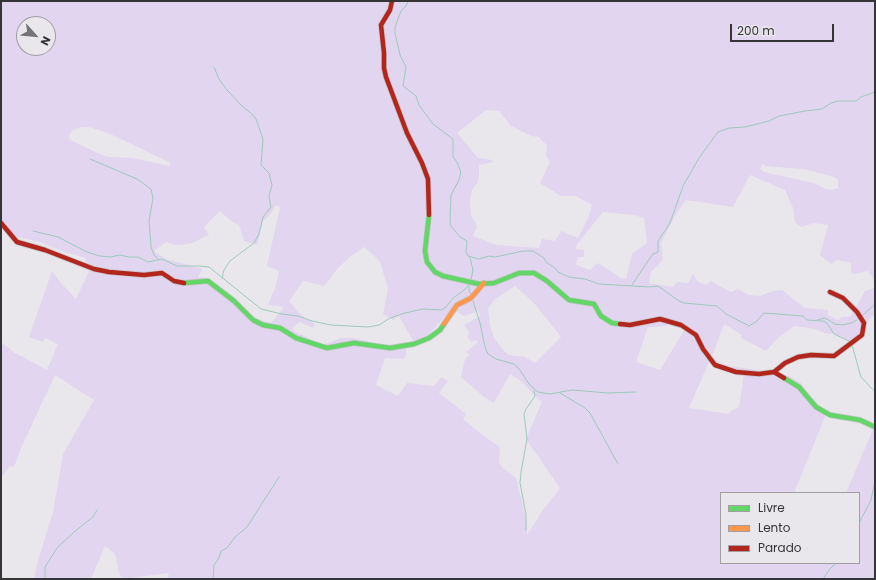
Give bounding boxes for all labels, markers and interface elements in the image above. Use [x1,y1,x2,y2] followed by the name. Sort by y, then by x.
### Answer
[16,16,56,56] north arrow
[732,16,836,42] scale bar
[737,22,775,39] text: 200 m
[37,34,55,48] text: N
[720,492,860,564] legend
[758,499,785,516] text: Livre
[758,519,790,536] text: Lento
[758,539,801,556] text: Parado

